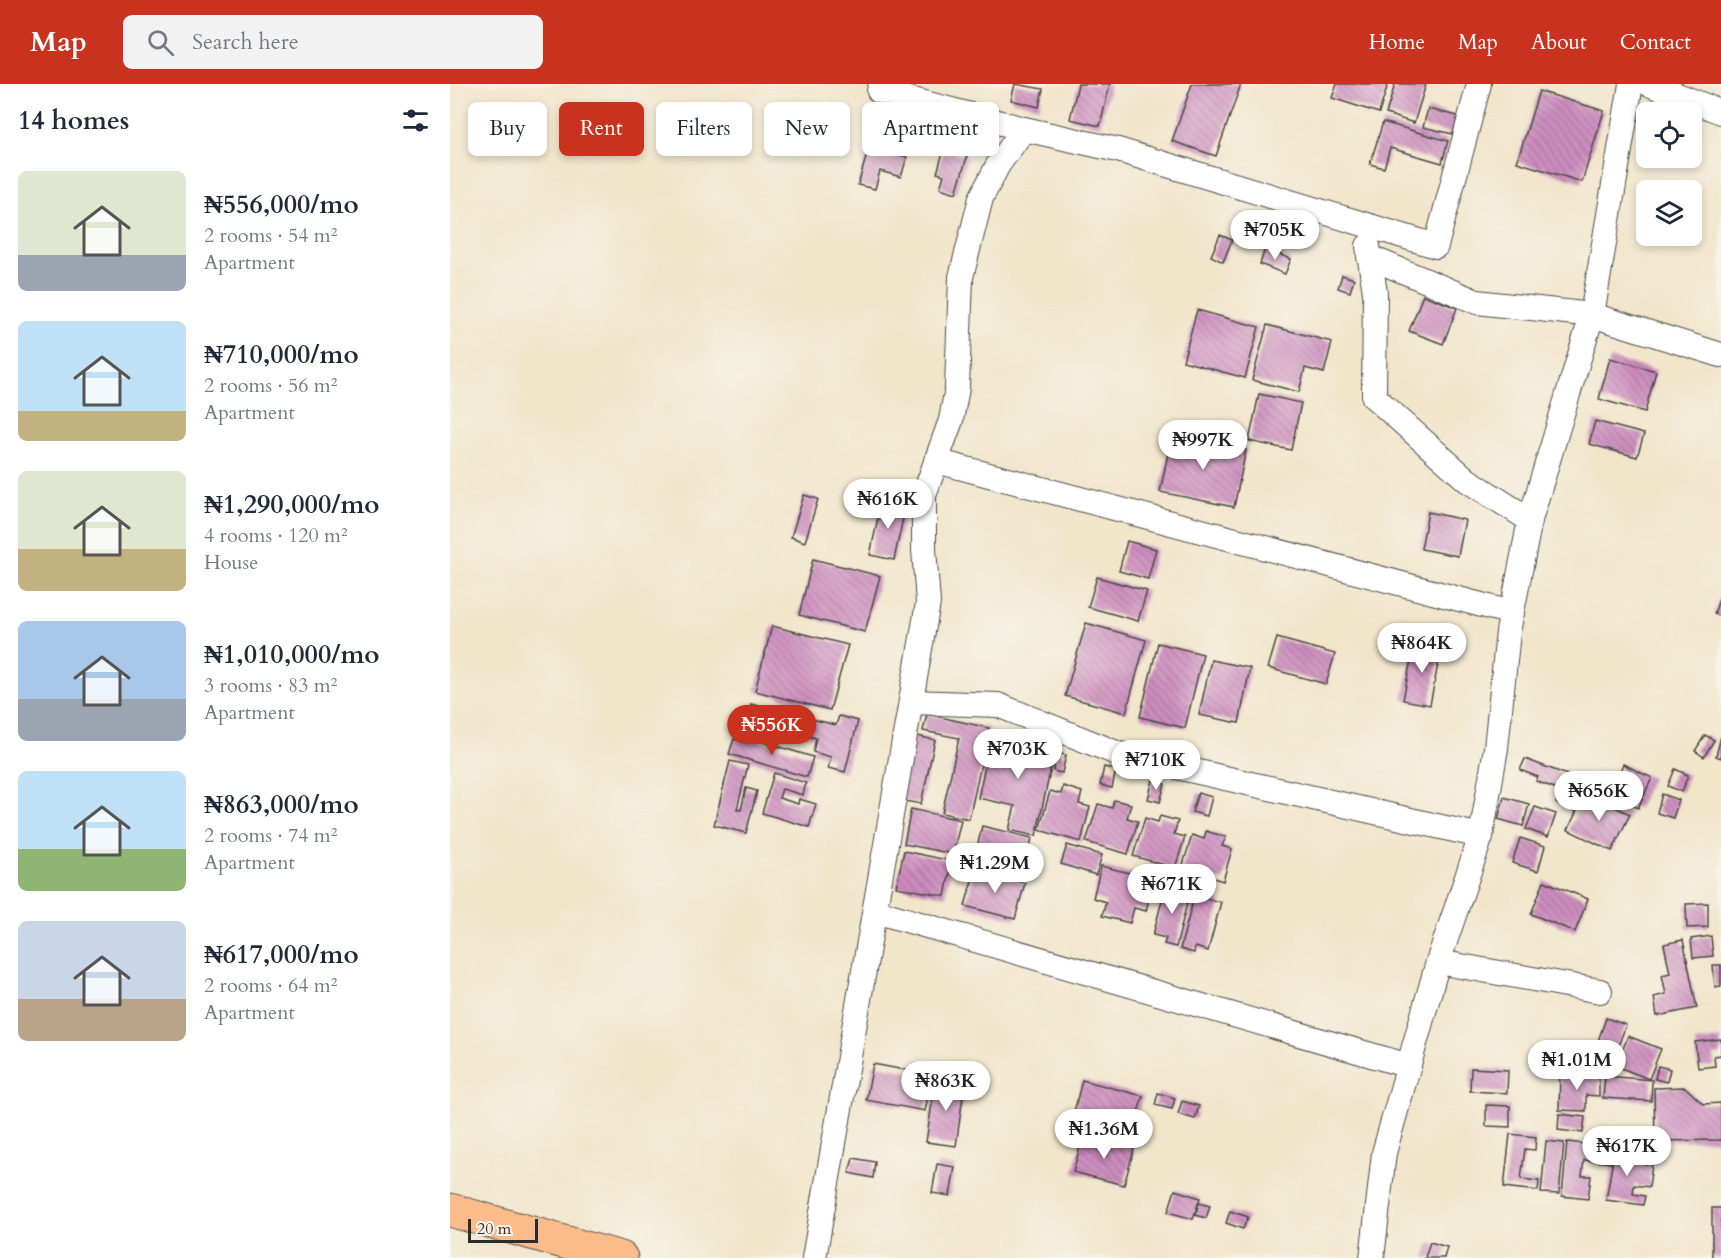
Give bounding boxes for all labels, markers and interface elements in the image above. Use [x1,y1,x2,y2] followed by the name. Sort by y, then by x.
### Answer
[123,15,543,69] search box
[30,23,87,61] text: Map
[144,26,177,59] icon: search
[192,27,299,57] text: Search here
[1369,28,1425,57] text: Home
[1458,28,1498,57] text: Map
[1531,28,1587,57] text: About
[1620,28,1691,57] text: Contact
[468,102,547,156] chip: Buy
[559,102,644,156] chip: Rent
[656,102,752,156] chip: Filters
[764,102,850,156] chip: New
[862,102,999,156] chip: Apartment
[1636,102,1702,246] map controls
[1636,102,1702,168] button: locate
[18,103,129,138] text: 14 homes
[399,104,432,137] icon: filters
[1636,180,1702,246] button: layers
[204,187,359,222] text: ₦556,000/mo
[66,195,138,267] icon: home
[1233,210,1317,261] pin: ₦705K
[1244,216,1306,243] text: ₦705K
[204,222,337,249] text: 2 rooms · 54 m²
[204,249,295,276] text: Apartment
[204,337,359,372] text: ₦710,000/mo
[66,345,138,417] icon: home
[204,372,337,399] text: 2 rooms · 56 m²
[204,399,295,426] text: Apartment
[1161,420,1245,471] pin: ₦997K
[1172,426,1234,453] text: ₦997K
[846,479,930,530] pin: ₦616K
[857,485,919,512] text: ₦616K
[204,487,380,522] text: ₦1,290,000/mo
[66,495,138,567] icon: home
[204,522,348,549] text: 4 rooms · 120 m²
[204,549,258,576] text: House
[1380,623,1464,674] pin: ₦864K
[1391,629,1453,656] text: ₦864K
[204,637,380,672] text: ₦1,010,000/mo
[66,645,138,717] icon: home
[204,672,337,699] text: 3 rooms · 83 m²
[204,699,295,726] text: Apartment
[730,705,814,756] pin: ₦556K
[741,711,803,738] text: ₦556K
[976,729,1060,780] pin: ₦703K
[987,735,1049,762] text: ₦703K
[1114,740,1198,791] pin: ₦710K
[1125,746,1187,773] text: ₦710K
[1557,771,1641,822] pin: ₦656K
[1568,777,1630,804] text: ₦656K
[204,787,359,822] text: ₦863,000/mo
[66,795,138,867] icon: home
[204,822,337,849] text: 2 rooms · 74 m²
[946,843,1044,894] pin: ₦1.29M
[204,849,295,876] text: Apartment
[960,849,1030,876] text: ₦1.29M
[1130,864,1214,915] pin: ₦671K
[1141,870,1203,897] text: ₦671K
[204,937,359,972] text: ₦617,000/mo
[66,945,138,1017] icon: home
[204,972,337,999] text: 2 rooms · 64 m²
[204,999,295,1026] text: Apartment
[1528,1040,1626,1091] pin: ₦1.01M
[1542,1046,1612,1073] text: ₦1.01M
[904,1061,988,1112] pin: ₦863K
[915,1067,977,1094] text: ₦863K
[1055,1109,1153,1160] pin: ₦1.36M
[1069,1115,1139,1142] text: ₦1.36M
[1585,1126,1669,1177] pin: ₦617K
[1596,1132,1658,1159] text: ₦617K
[468,1216,538,1244] scale bar
[477,1218,511,1240] text: 20 m

